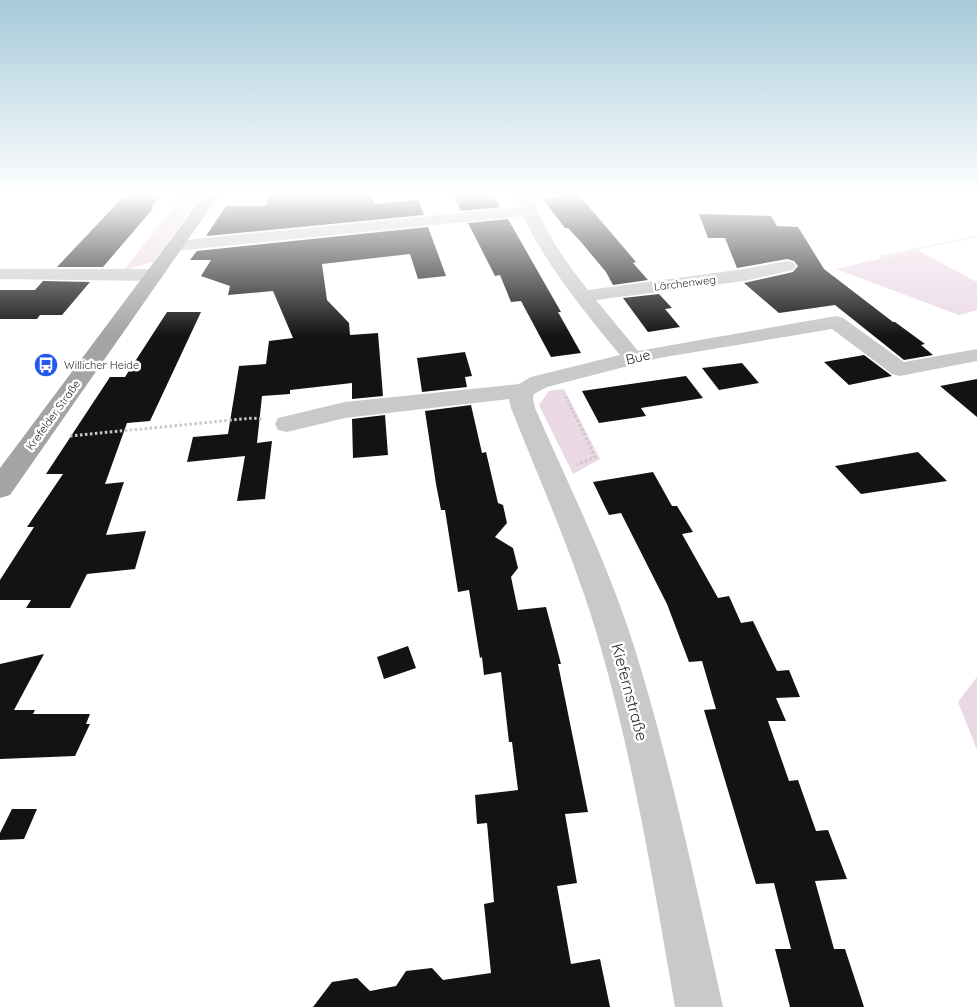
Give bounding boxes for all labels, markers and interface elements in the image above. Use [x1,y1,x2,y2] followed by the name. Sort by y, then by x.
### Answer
[653,272,717,294] street label: Lärchenweg
[624,345,652,369] street label: Bue
[33,352,59,378] bus stop icon: Willicher Heide
[64,358,139,372] place label: Willicher Heide
[23,377,83,453] street label: Krefelder Straße
[607,641,653,743] street label: Kiefernstraße

